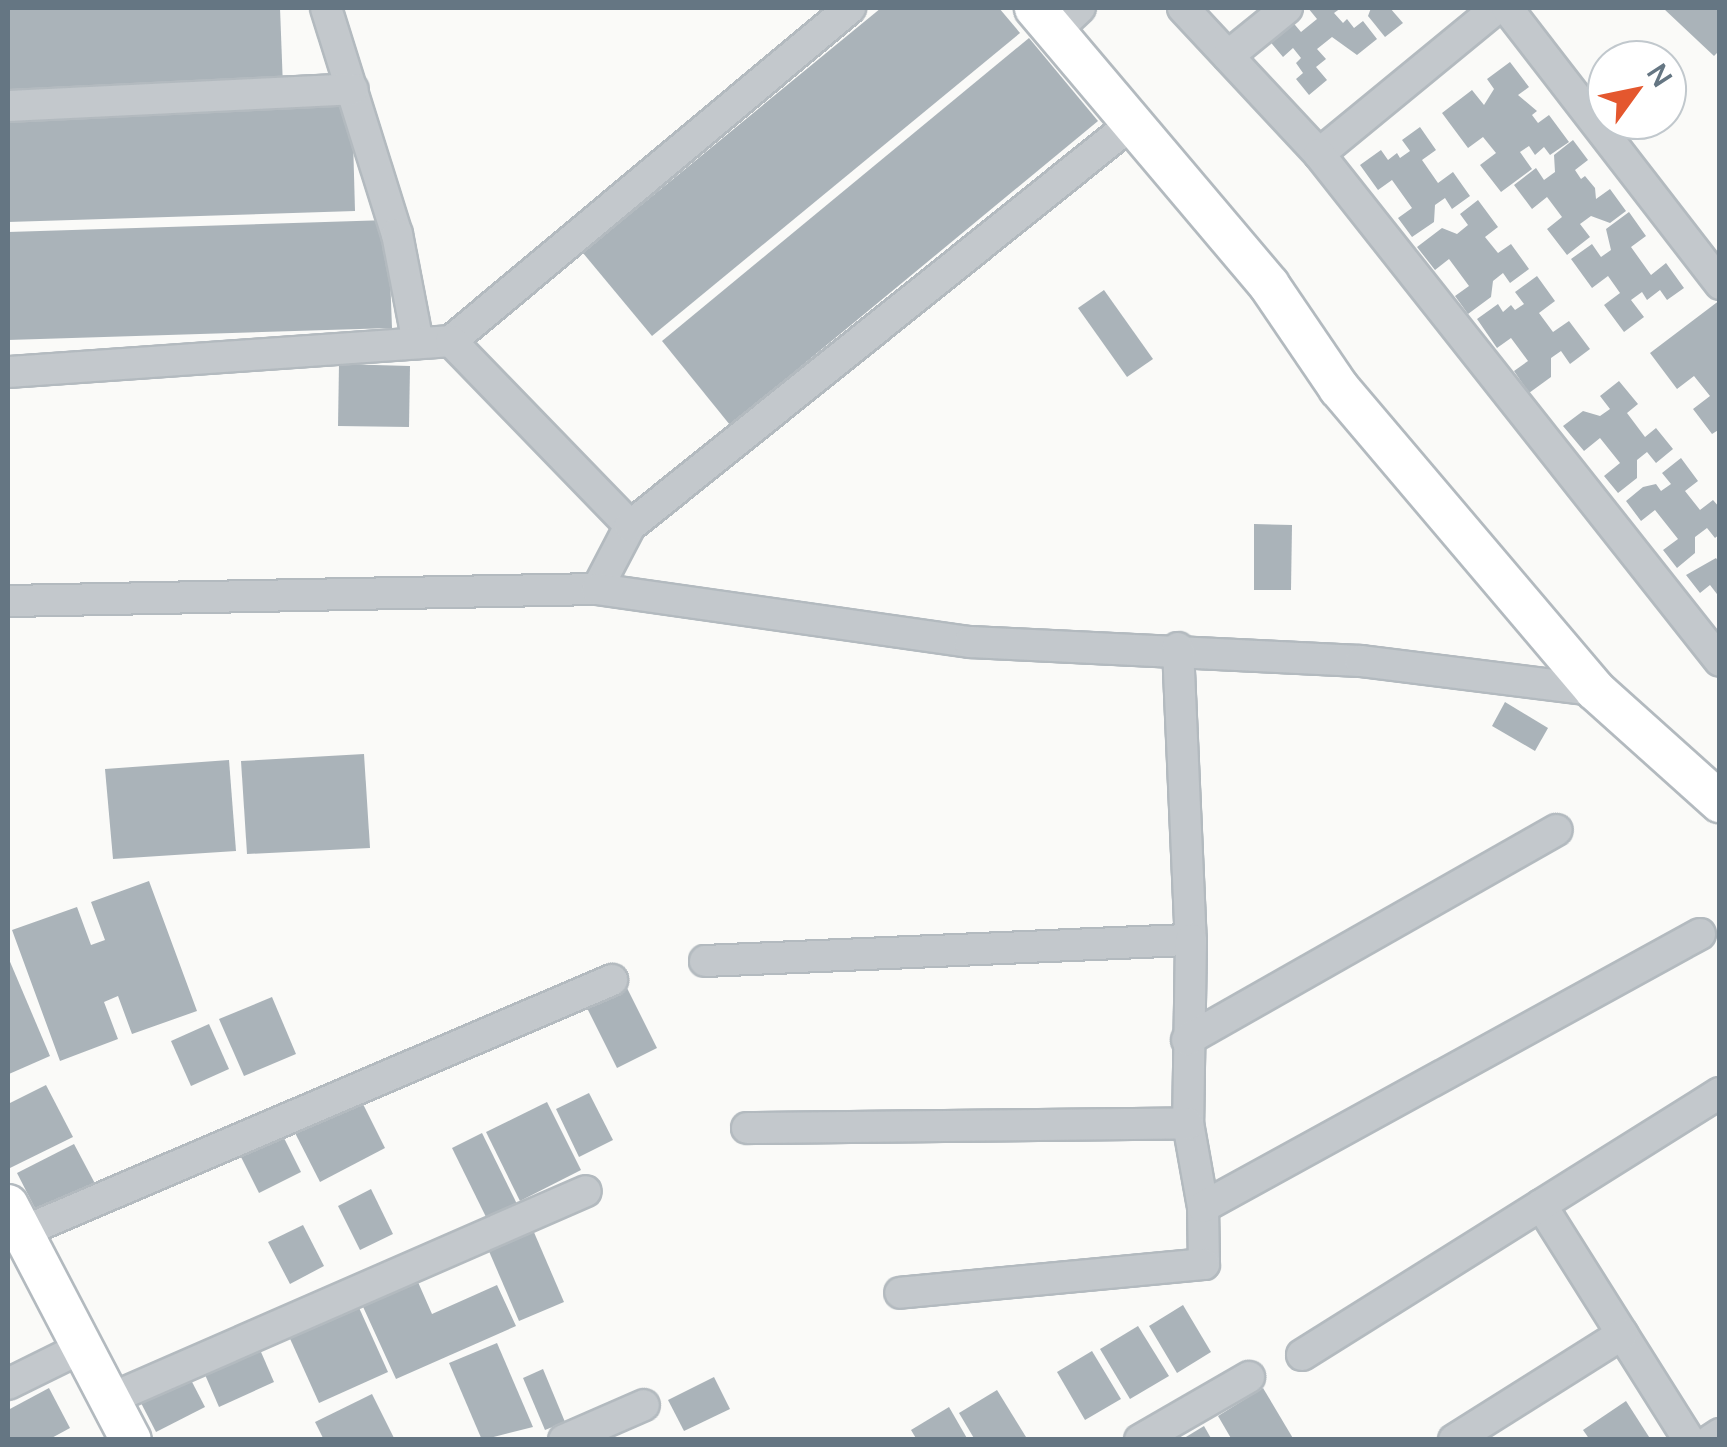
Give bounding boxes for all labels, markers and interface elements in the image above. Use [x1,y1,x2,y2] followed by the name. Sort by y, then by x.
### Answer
[1587,40,1687,140] north arrow
[1639,56,1682,94] text: N

